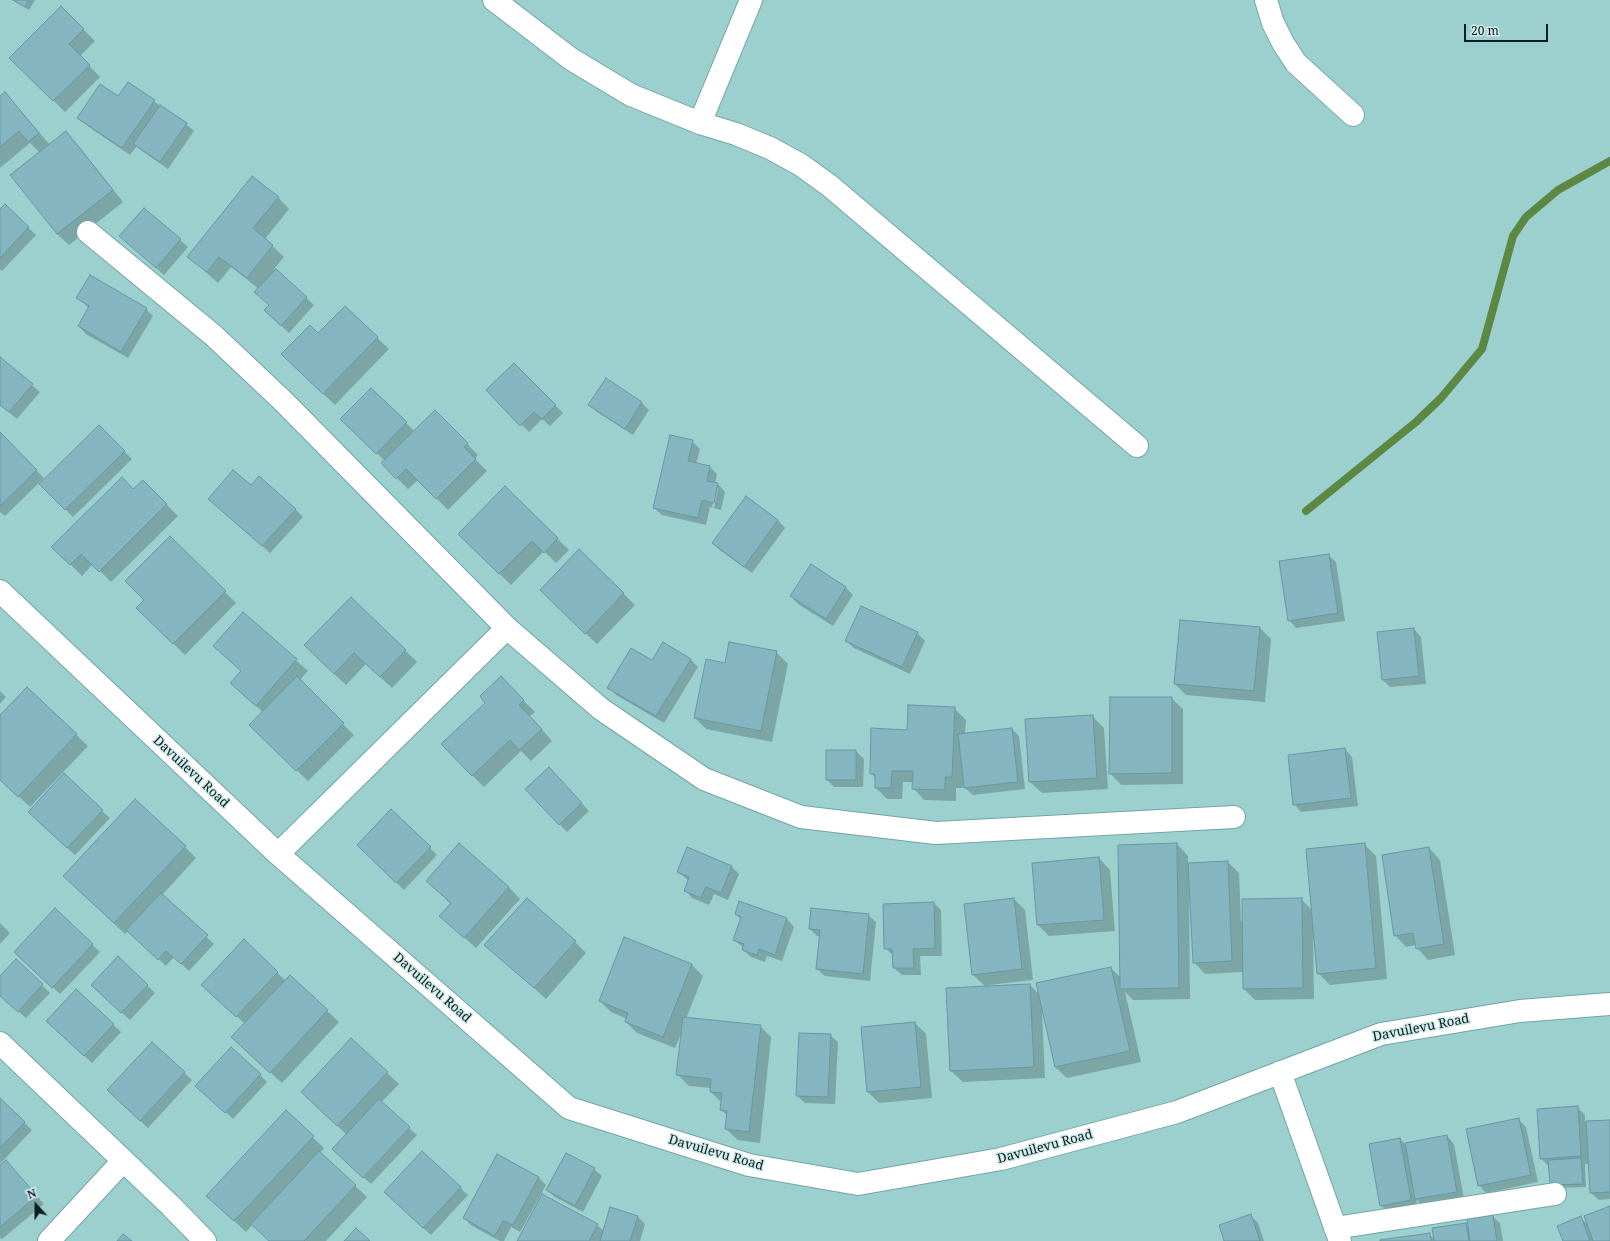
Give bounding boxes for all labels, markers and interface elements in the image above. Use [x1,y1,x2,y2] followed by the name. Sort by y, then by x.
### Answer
[1466,16,1550,42] scale bar
[1471,22,1499,39] text: 20 m
[150,733,232,811] street label: Davuilevu Road
[390,950,474,1026] street label: Davuilevu Road
[1371,1011,1471,1045] street label: Davuilevu Road
[996,1127,1094,1167] street label: Davuilevu Road
[667,1132,765,1174] street label: Davuilevu Road
[16,1185,56,1225] north arrow
[25,1185,38,1202] text: N

